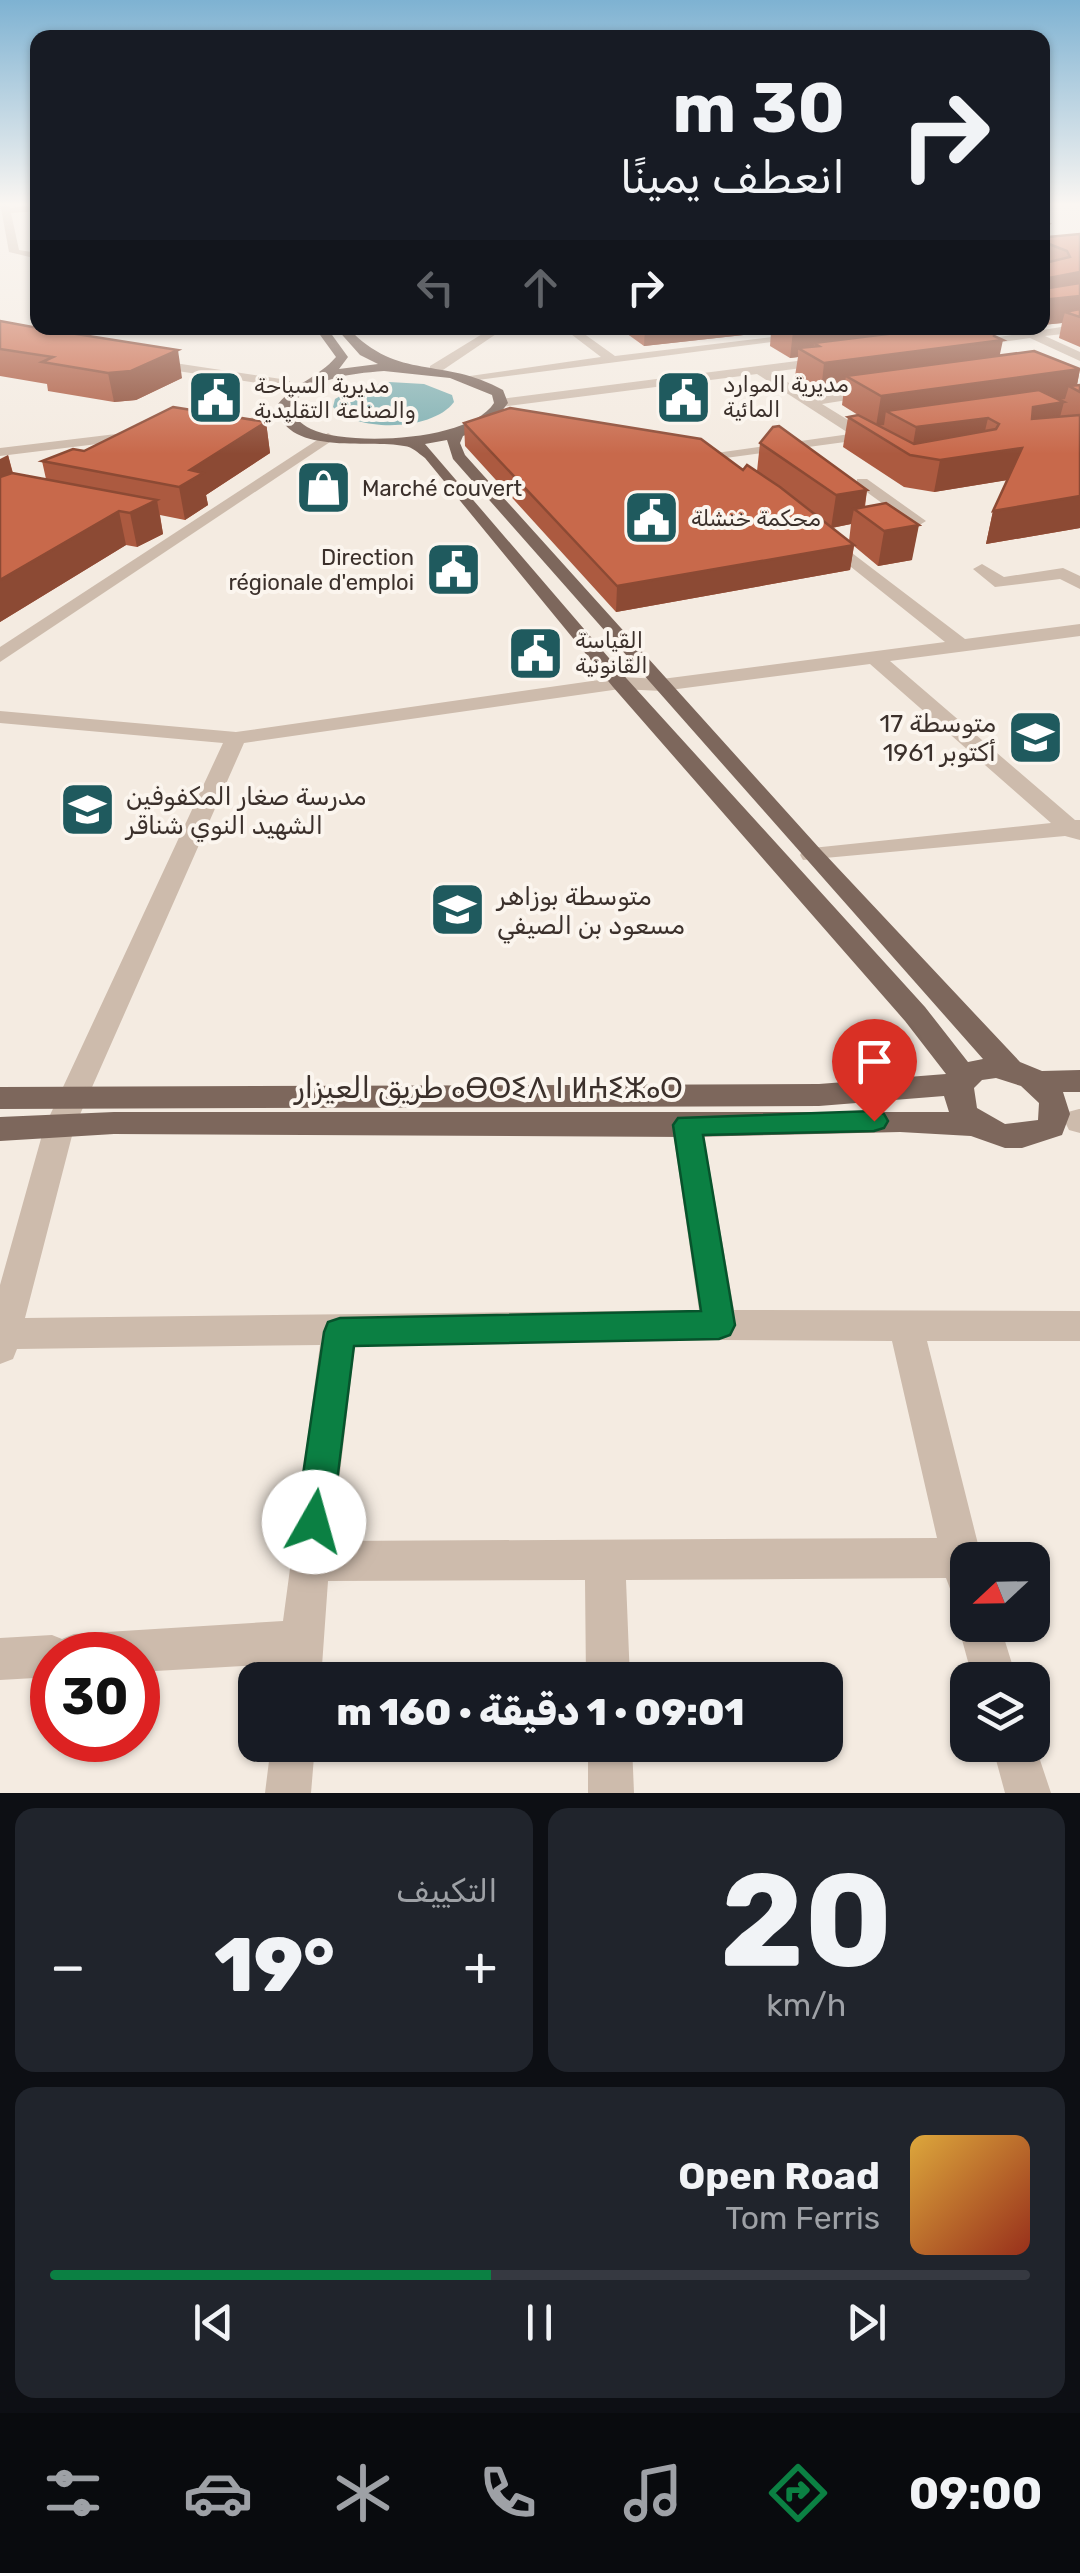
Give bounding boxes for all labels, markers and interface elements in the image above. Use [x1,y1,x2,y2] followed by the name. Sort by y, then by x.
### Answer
[672,67,845,150] text: 30 m
[880,70,1010,200] icon: right
[620,151,845,204] text: انعطف يمينًا
[408,260,463,315] icon: left
[513,260,568,315] icon: ahead
[618,260,673,315] icon: right
[654,367,714,427] public building icon: مديرية الموارد المائية
[185,368,245,428] public building icon: مديرية السياحة والصناعة التقليدية
[723,371,849,423] place label: مديرية الموارد المائية
[254,372,416,424] place label: مديرية السياحة والصناعة التقليدية
[293,458,353,518] shop icon: Marché couvert
[362,475,522,502] place label: Marché couvert
[622,488,682,548] public building icon: محكمة خنشلة
[691,505,821,532] place label: محكمة خنشلة
[423,540,483,600] public building icon: Direction régionale d'emploi
[228,544,414,596] place label: Direction régionale d'emploi
[506,623,566,683] public building icon: القياسة القانونية
[575,627,648,679] place label: القياسة القانونية
[1005,707,1065,767] school or university icon: متوسطة 17 أكتوبر 1961
[880,709,996,768] place label: متوسطة 17 أكتوبر 1961
[57,780,117,840] school or university icon: مدرسة صغار المكفوفين الشهيد النوي شناقر
[124,782,366,843] place label: مدرسة صغار المكفوفين الشهيد النوي شناقر
[428,880,488,940] school or university icon: متوسطة بوزاهر مسعود بن الصيفي
[495,882,685,944] place label: متوسطة بوزاهر مسعود بن الصيفي
[832,1019,917,1122] pin
[847,1034,902,1089] icon: arrive
[293,1070,683,1106] street label: طريق العيزار ⴰⴱⵔⵉⴷ ⵏ ⵍⵄⵉⵣⴰⵔ
[262,1470,366,1574] position arrow
[950,1542,1050,1642] north arrow
[950,1542,1050,1762] map controls
[30,1632,160,1762] speed limit sign: 30
[950,1662,1050,1762] button: layers
[336,1689,745,1735] text: 09:01 · 1 دقيقة · 160 m
[720,1843,893,1998] text: 20
[396,1872,498,1910] text: التكييف
[214,1921,335,2010] text: 19°
[50,1934,86,1999] text: −
[463,1934,497,1999] text: +
[766,1986,846,2024] text: km/h
[678,2153,880,2199] text: Open Road
[725,2199,880,2237] text: Tom Ferris
[186,2295,241,2350] icon: previous
[512,2295,567,2350] icon: pause
[839,2295,894,2350] icon: next
[38,2458,108,2528] icon: filters
[183,2458,253,2528] icon: car
[328,2458,398,2528] icon: climate
[473,2458,543,2528] icon: phone
[618,2458,688,2528] icon: music
[763,2458,833,2528] icon: directions
[909,2467,1042,2520] text: 09:00

